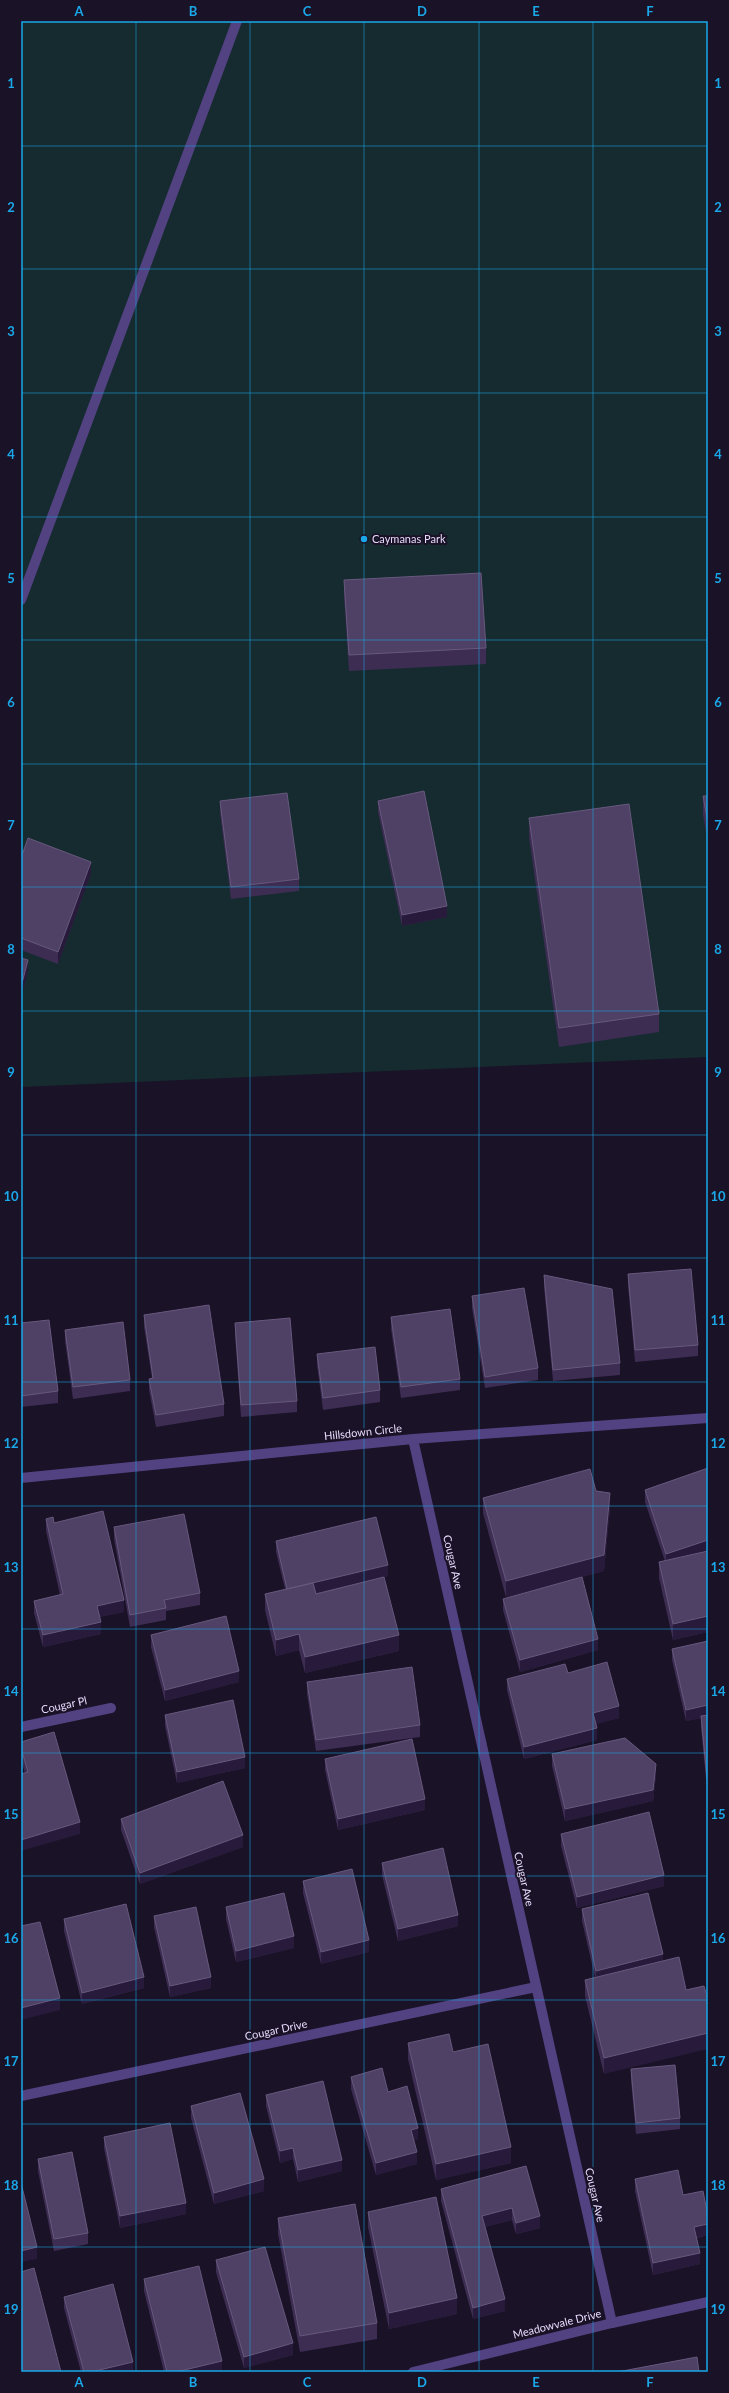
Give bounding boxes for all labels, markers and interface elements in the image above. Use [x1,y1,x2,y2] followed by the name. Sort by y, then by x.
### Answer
[73,3,84,19] text: A
[189,3,198,19] text: B
[303,3,312,19] text: C
[417,3,427,19] text: D
[532,3,540,19] text: E
[646,3,654,19] text: F
[7,75,15,91] text: 1
[714,75,722,91] text: 1
[7,199,15,215] text: 2
[714,199,722,215] text: 2
[7,323,15,339] text: 3
[714,323,722,339] text: 3
[7,446,15,462] text: 4
[714,446,722,462] text: 4
[372,532,446,545] place label: Caymanas Park
[359,534,369,544] marker: Caymanas Park
[7,570,15,586] text: 5
[714,570,722,586] text: 5
[7,694,15,710] text: 6
[714,694,722,710] text: 6
[7,817,15,833] text: 7
[714,817,722,833] text: 7
[7,941,15,957] text: 8
[714,941,722,957] text: 8
[7,1064,15,1080] text: 9
[714,1064,722,1080] text: 9
[3,1188,19,1204] text: 10
[710,1188,726,1204] text: 10
[3,1312,19,1328] text: 11
[710,1312,726,1328] text: 11
[323,1421,403,1442] street label: Hillsdown Circle
[3,1435,19,1451] text: 12
[710,1435,726,1451] text: 12
[441,1533,466,1591] street label: Cougar Ave
[3,1559,19,1575] text: 13
[710,1559,726,1575] text: 13
[3,1683,19,1699] text: 14
[710,1683,726,1699] text: 14
[40,1693,88,1716] street label: Cougar Pl
[3,1806,19,1822] text: 15
[710,1806,726,1822] text: 15
[512,1850,537,1908] street label: Cougar Ave
[3,1930,19,1946] text: 16
[710,1930,726,1946] text: 16
[243,2017,309,2042] street label: Cougar Drive
[3,2053,19,2069] text: 17
[710,2053,726,2069] text: 17
[583,2166,608,2224] street label: Cougar Ave
[3,2177,19,2193] text: 18
[710,2177,726,2193] text: 18
[3,2301,19,2317] text: 19
[710,2301,726,2317] text: 19
[511,2306,603,2341] street label: Meadowvale Drive
[73,2374,84,2390] text: A
[189,2374,198,2390] text: B
[303,2374,312,2390] text: C
[417,2374,427,2390] text: D
[532,2374,540,2390] text: E
[646,2374,654,2390] text: F

